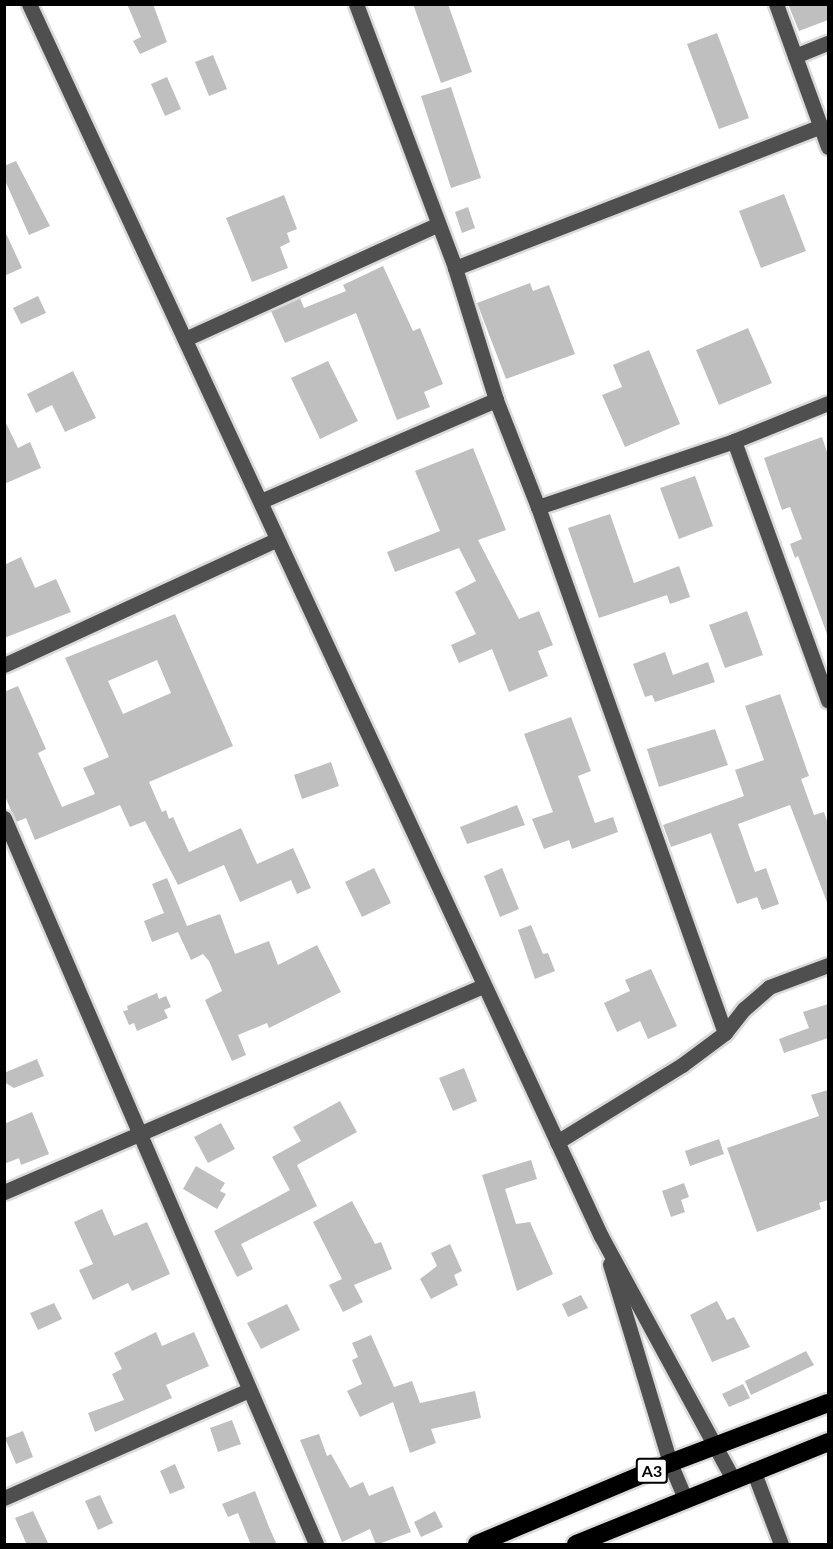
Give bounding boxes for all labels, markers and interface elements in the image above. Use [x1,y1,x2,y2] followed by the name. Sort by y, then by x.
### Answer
[636,1458,668,1484] road number: A3

